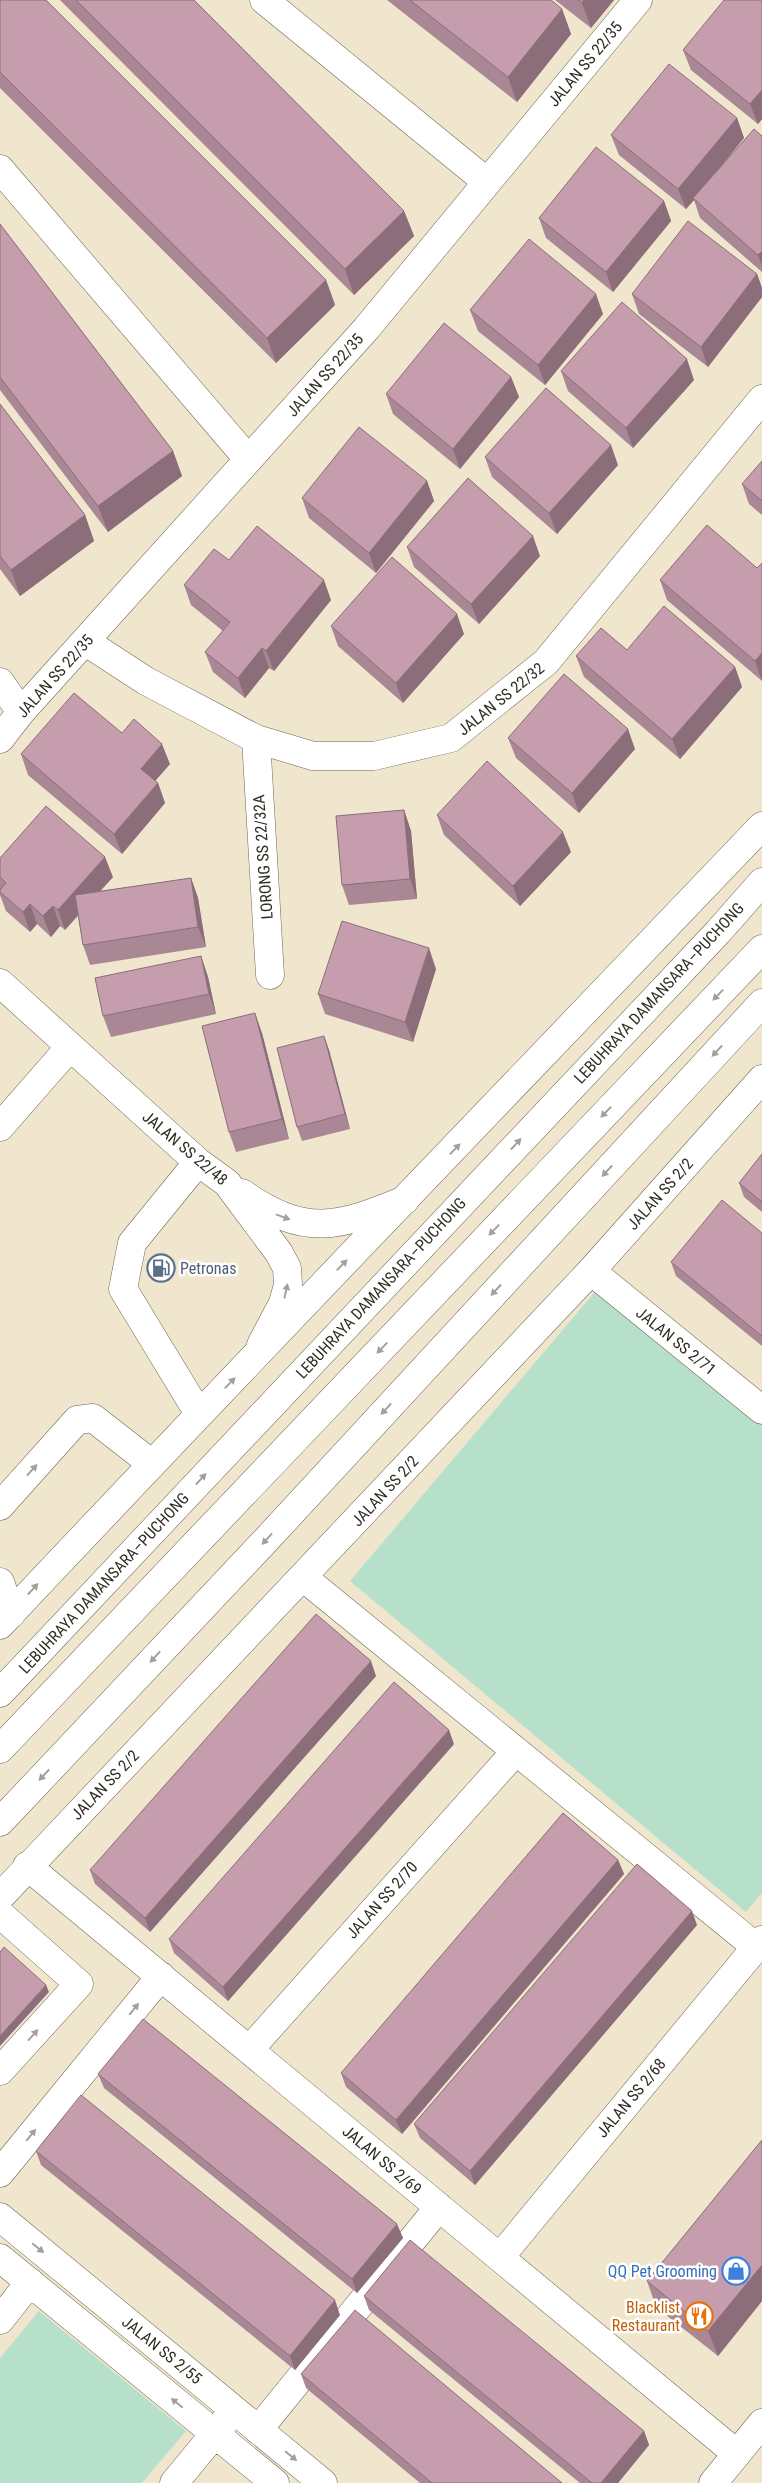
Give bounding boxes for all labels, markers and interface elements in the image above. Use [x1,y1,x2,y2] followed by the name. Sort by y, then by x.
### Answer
[544,18,626,110] street label: JALAN SS 22/35
[283,329,367,420] street label: JALAN SS 22/35
[13,630,97,721] street label: JALAN SS 22/35
[454,658,548,739] street label: JALAN SS 22/32
[249,794,277,920] street label: LORONG SS 22/32A
[570,899,748,1087] street label: LEBUHRAYA DAMANSARA–PUCHONG
[712,988,724,1000] one-way arrow
[711,1045,723,1057] one-way arrow
[600,1106,612,1118] one-way arrow
[139,1107,231,1189] street label: JALAN SS 22/48
[510,1139,522,1151] one-way arrow
[449,1143,461,1155] one-way arrow
[623,1154,697,1234] street label: JALAN SS 2/2
[601,1164,612,1177] one-way arrow
[292,1194,470,1382] street label: LEBUHRAYA DAMANSARA–PUCHONG
[276,1213,291,1221] one-way arrow
[488,1224,500,1236] one-way arrow
[146,1253,176,1283] fuel station icon: Petronas
[180,1259,236,1278] place label: Petronas
[336,1260,348,1272] one-way arrow
[282,1282,290,1298] one-way arrow
[490,1283,502,1295] one-way arrow
[632,1303,720,1379] street label: JALAN SS 2/71
[376,1341,388,1353] one-way arrow
[224,1377,236,1389] one-way arrow
[380,1403,392,1415] one-way arrow
[348,1452,422,1530] street label: JALAN SS 2/2
[27,1463,38,1476] one-way arrow
[195,1473,207,1485] one-way arrow
[15,1489,193,1677] street label: LEBUHRAYA DAMANSARA–PUCHONG
[261,1532,273,1544] one-way arrow
[27,1584,39,1596] one-way arrow
[149,1651,161,1663] one-way arrow
[67,1746,143,1824] street label: JALAN SS 2/2
[38,1769,50,1781] one-way arrow
[342,1858,422,1942] street label: JALAN SS 2/70
[128,2003,139,2016] one-way arrow
[27,2029,39,2041] one-way arrow
[592,2055,670,2141] street label: JALAN SS 2/68
[339,2121,425,2199] street label: JALAN SS 2/69
[25,2129,36,2142] one-way arrow
[31,2243,44,2254] one-way arrow
[721,2256,751,2286] shop icon: QQ Pet Grooming
[608,2262,717,2281] place label: QQ Pet Grooming
[612,2298,680,2335] place label: Blacklist Restaurant
[684,2301,714,2331] restaurant icon: Blacklist Restaurant
[118,2312,206,2388] street label: JALAN SS 2/55
[171,2397,184,2408] one-way arrow
[284,2451,297,2462] one-way arrow

